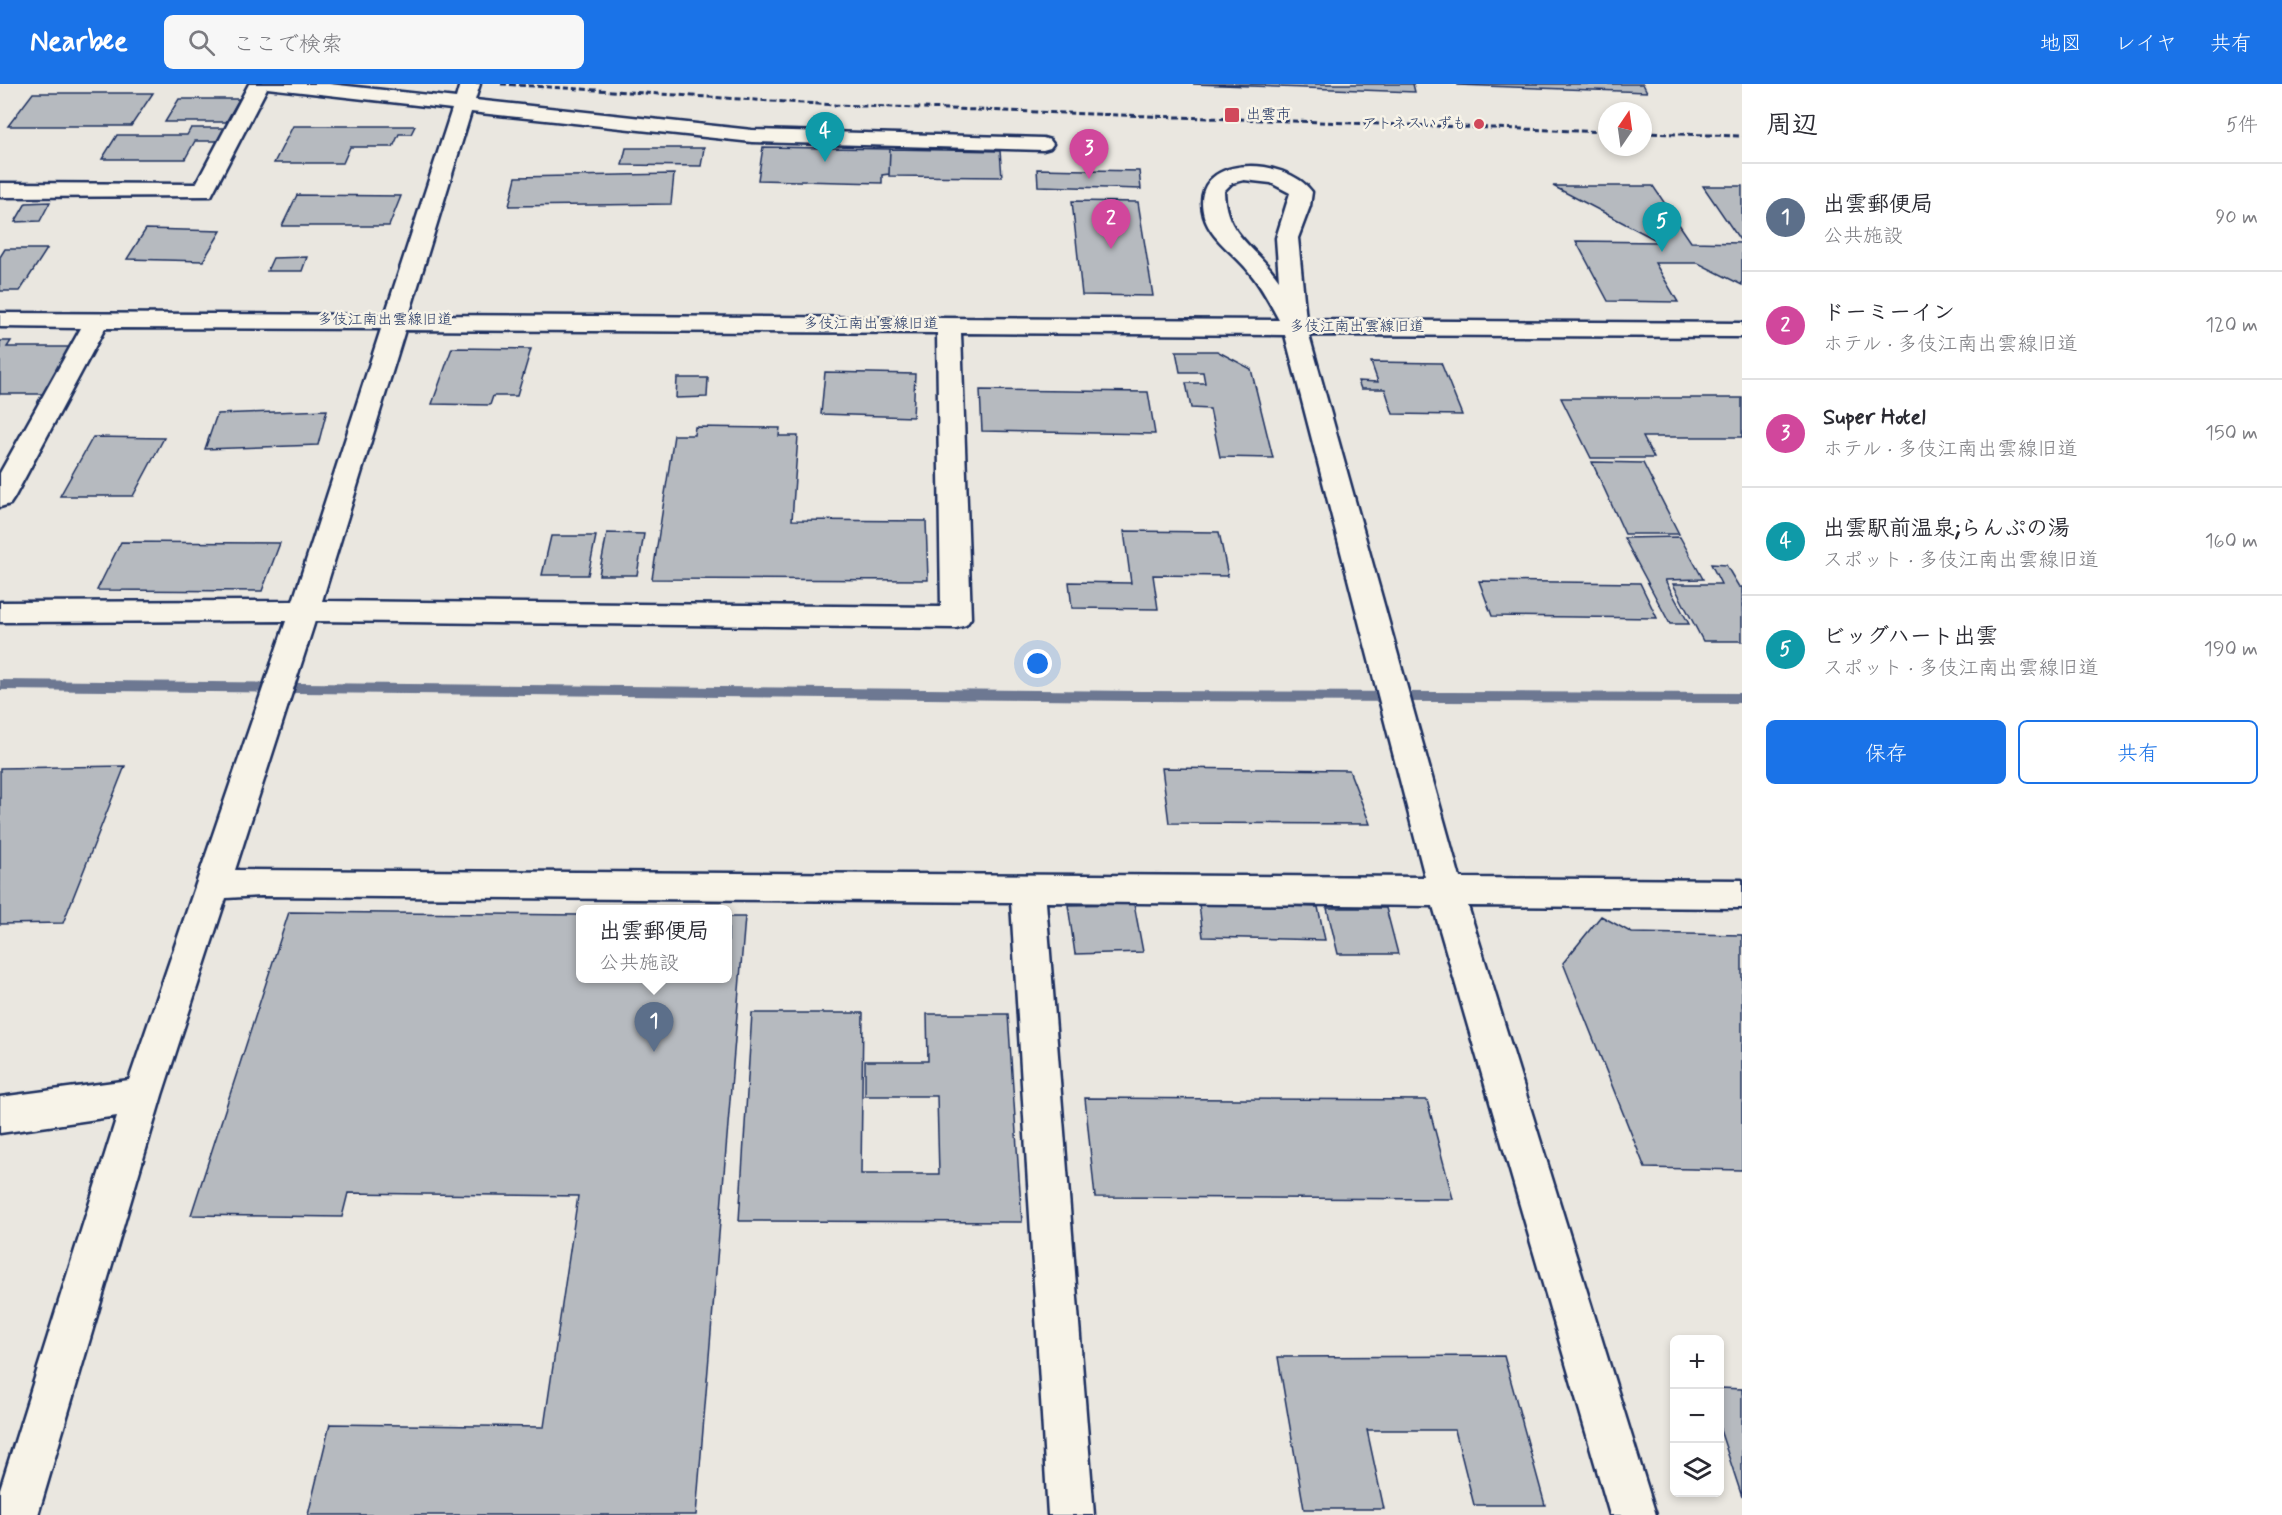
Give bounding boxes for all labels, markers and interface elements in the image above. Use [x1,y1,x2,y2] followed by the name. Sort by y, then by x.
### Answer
[164,15,584,69] search box
[30,24,128,61] text: Nearbee
[185,26,218,59] icon: search
[2040,30,2082,58] text: 地図
[2115,30,2177,58] text: レイヤ
[2210,30,2252,58] text: 共有
[233,31,343,59] text: ここで検索
[1598,102,1652,156] north arrow
[1246,105,1291,125] place label: 出雲市
[1223,106,1241,124] marker: 出雲市
[1766,109,1818,143] text: 周辺
[806,112,844,162] pin: 4
[2226,112,2258,139] text: 5件
[1362,114,1467,134] place label: アトネスいずも
[1472,117,1486,131] marker: アトネスいずも
[1070,130,1108,179] pin: 3
[1823,191,1933,219] text: 出雲郵便局
[1092,200,1130,249] pin: 2
[1642,202,1682,252] pin: 5
[1781,204,1790,231] text: 1
[2215,204,2258,231] text: 90 m
[1823,223,1903,250] text: 公共施設
[1823,299,1955,327] text: ドーミーイン
[317,310,453,330] street label: 多伎江南出雲線旧道
[1781,312,1790,339] text: 2
[2205,312,2258,339] text: 120 m
[803,314,939,334] street label: 多伎江南出雲線旧道
[1289,317,1425,337] street label: 多伎江南出雲線旧道
[1823,331,2078,358] text: ホテル · 多伎江南出雲線旧道
[1823,404,1926,432] text: Super Hotel
[1781,420,1790,447] text: 3
[2205,420,2258,447] text: 150 m
[1823,436,2078,463] text: ホテル · 多伎江南出雲線旧道
[1823,515,2070,543] text: 出雲駅前温泉;らんぷの湯
[1780,528,1791,555] text: 4
[2205,528,2258,555] text: 160 m
[1823,547,2098,574] text: スポット · 多伎江南出雲線旧道
[1823,623,1998,651] text: ビッグハート出雲
[1780,636,1792,663] text: 5
[2204,636,2258,663] text: 190 m
[1023,649,1052,678] your location
[1823,655,2098,682] text: スポット · 多伎江南出雲線旧道
[1766,720,2006,784] button: 保存
[2018,720,2258,784] button: 共有
[576,905,732,983] popup
[599,918,709,946] text: 出雲郵便局
[599,950,679,977] text: 公共施設
[634,1002,674,1052] pin: 1
[1670,1335,1724,1497] map controls
[1670,1335,1724,1389] button: +
[1670,1389,1724,1443] button: −
[1670,1443,1724,1497] button: layers

